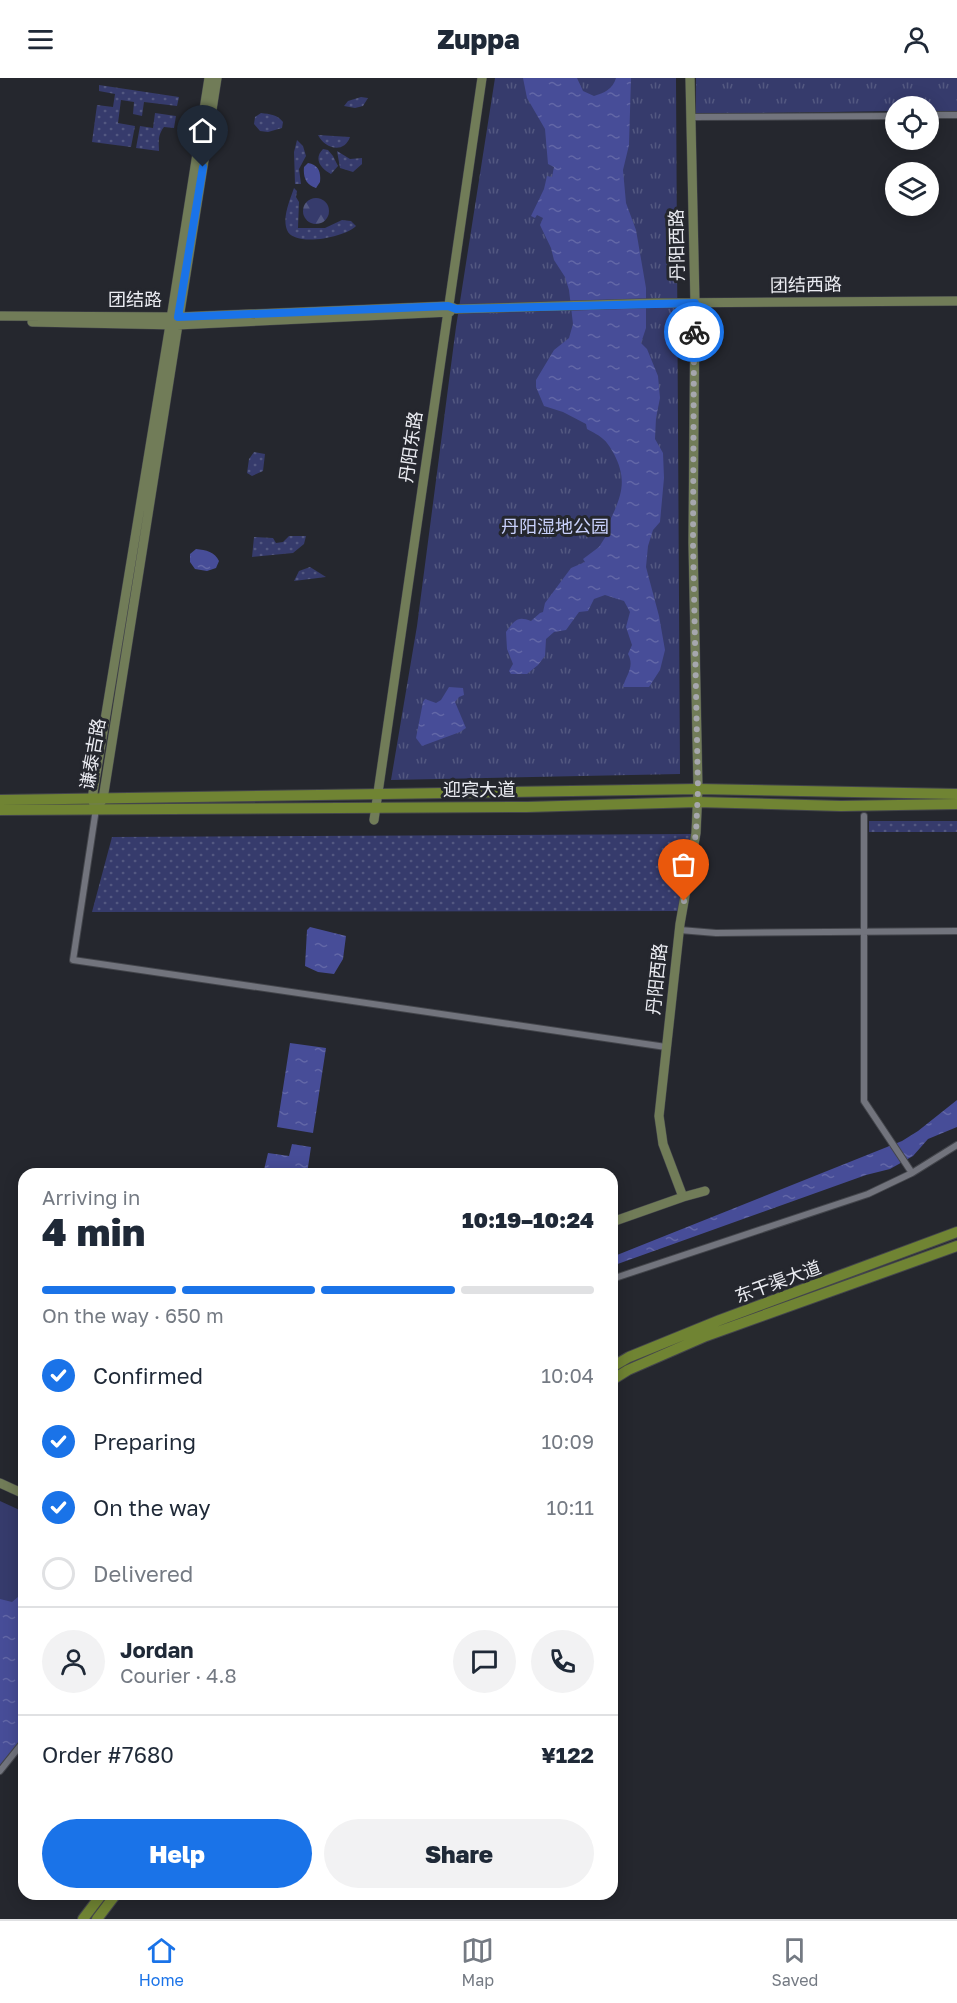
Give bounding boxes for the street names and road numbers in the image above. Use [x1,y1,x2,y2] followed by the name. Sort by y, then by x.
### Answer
[664,209,688,281] street label: 丹阳西路
[770,272,842,296] street label: 团结西路
[108,288,162,310] street label: 团结路
[394,410,426,484] street label: 丹阳东路
[75,716,109,791] street label: 谦泰吉路
[443,778,515,800] street label: 迎宾大道
[641,942,671,1016] street label: 丹阳西路
[732,1255,824,1307] street label: 东干渠大道

